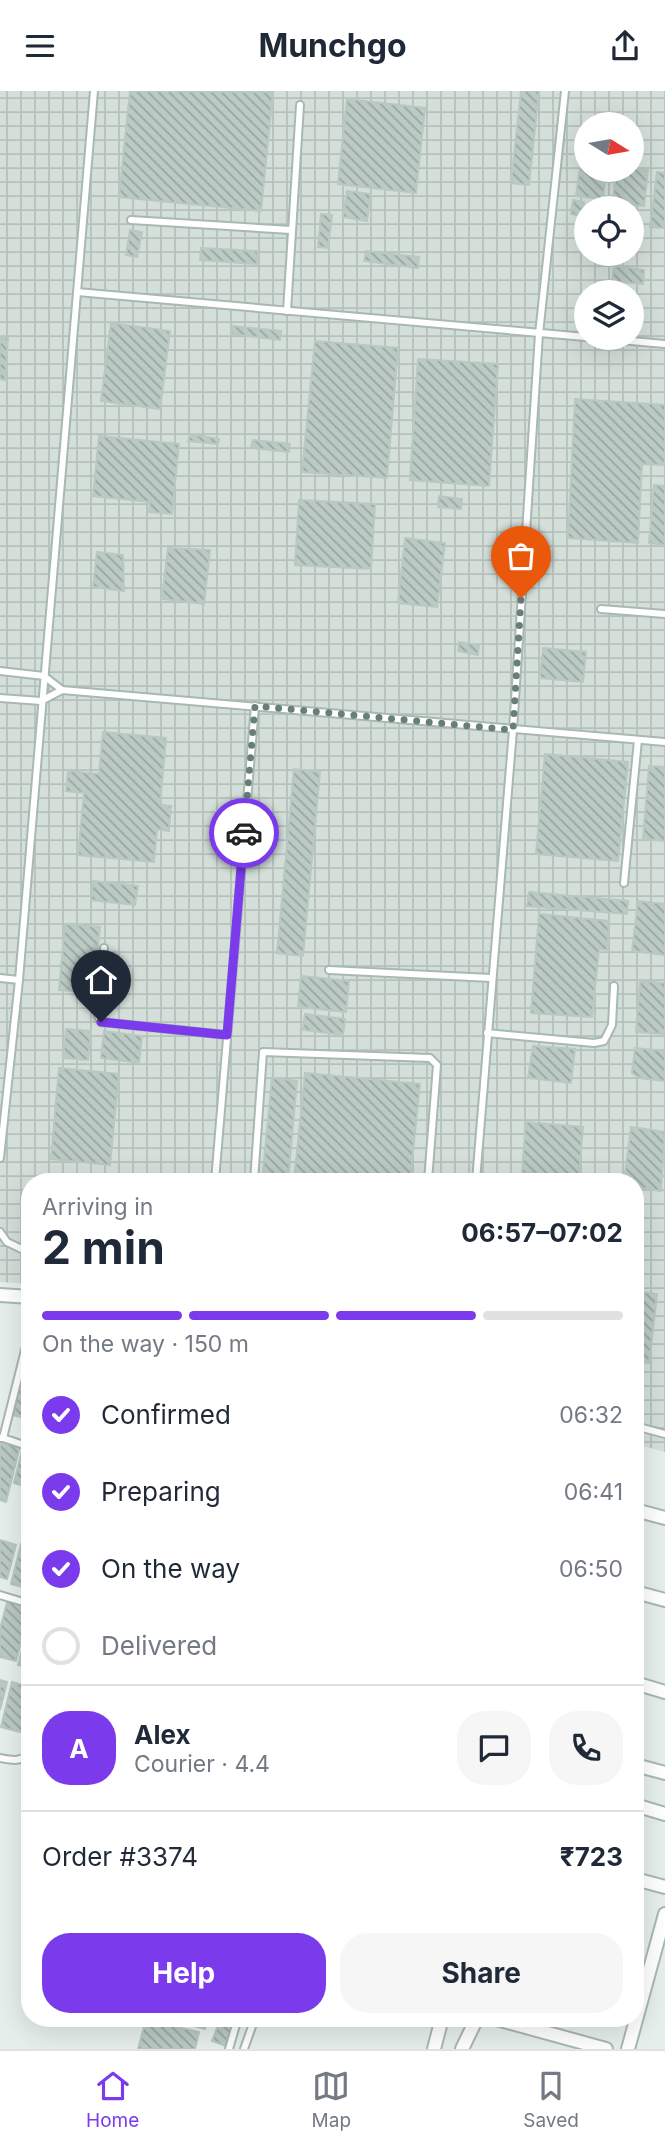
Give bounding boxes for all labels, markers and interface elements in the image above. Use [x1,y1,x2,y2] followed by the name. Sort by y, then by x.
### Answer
[258,26,407,65] text: Munchgo
[21,27,59,65] icon: menu
[606,27,644,65] icon: share
[574,112,644,182] north arrow
[574,112,644,350] map controls
[574,196,644,266] button: locate
[574,280,644,350] button: layers
[491,526,551,598] pin
[502,537,540,575] icon: bag
[209,798,279,868] courier
[225,814,263,852] icon: car
[71,950,131,1022] pin
[82,961,120,999] icon: home
[42,1193,153,1221] text: Arriving in
[461,1217,623,1248] text: 06:57–07:02
[42,1219,165,1275] text: 2 min
[42,1330,249,1358] text: On the way · 150 m
[42,1396,80,1434] icon: check
[101,1399,231,1430] text: Confirmed
[559,1401,623,1429] text: 06:32
[42,1473,80,1511] icon: check
[101,1476,221,1507] text: Preparing
[564,1478,623,1506] text: 06:41
[42,1550,80,1588] icon: check
[101,1553,240,1584] text: On the way
[559,1555,623,1583] text: 06:50
[101,1630,217,1661] text: Delivered
[457,1711,531,1785] button: chat
[549,1711,623,1785] button: phone
[134,1719,191,1750] text: Alex
[69,1733,89,1764] text: A
[134,1750,270,1778] text: Courier · 4.4
[42,1841,198,1872] text: Order #3374
[560,1841,623,1872] text: ₹723
[42,1933,326,2013] button: Help
[340,1933,623,2013] button: Share
[86,2067,139,2132] tab: Home
[312,2067,351,2132] tab: Map
[523,2067,579,2132] tab: Saved

